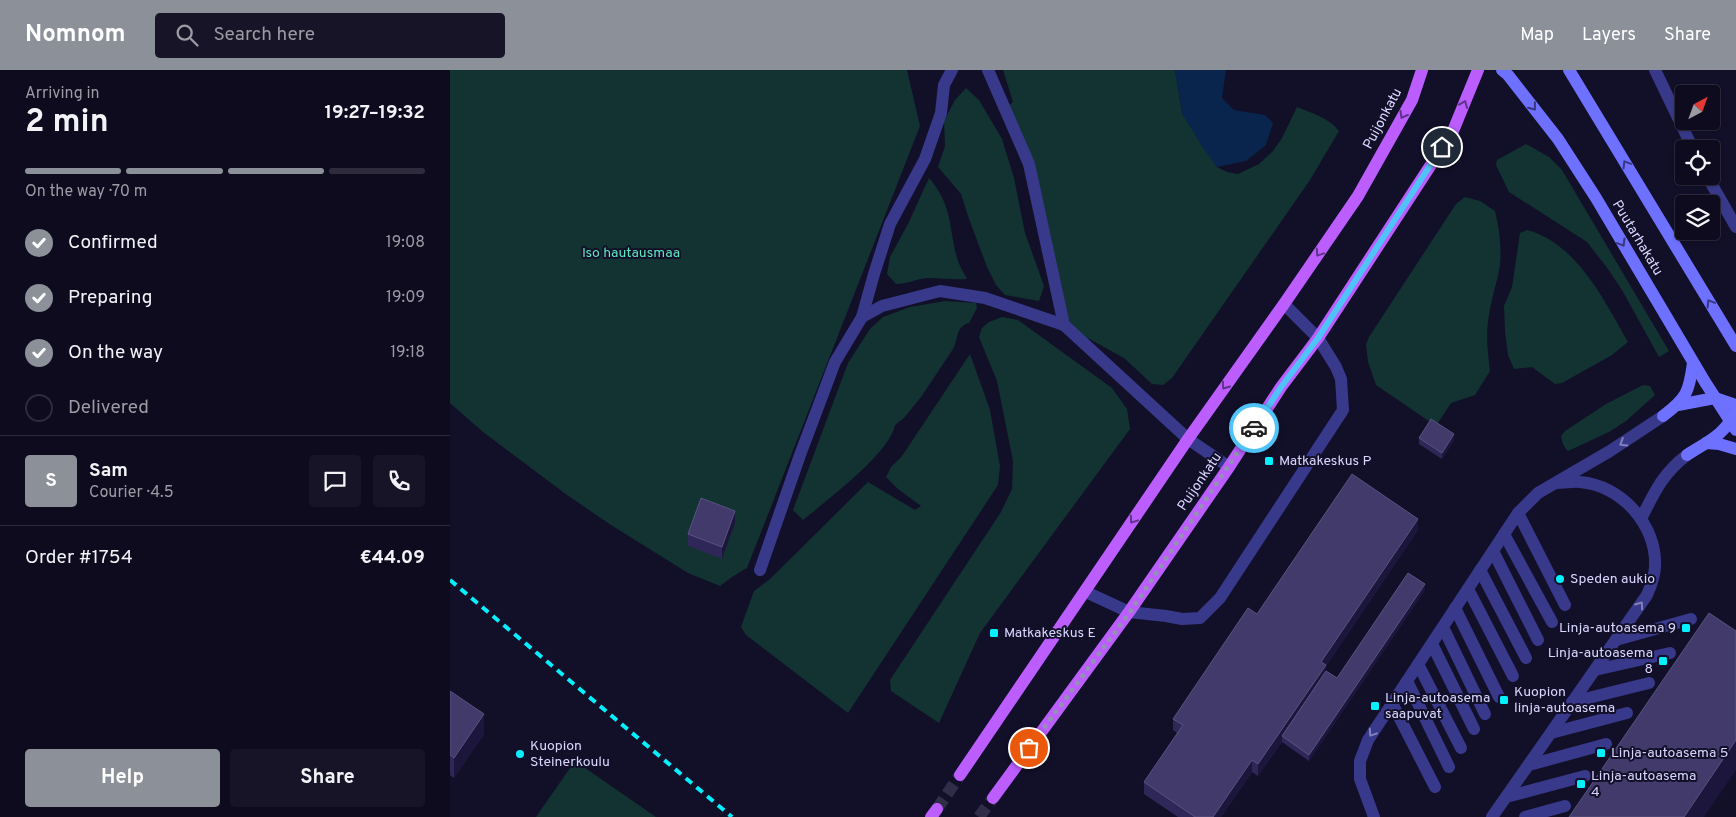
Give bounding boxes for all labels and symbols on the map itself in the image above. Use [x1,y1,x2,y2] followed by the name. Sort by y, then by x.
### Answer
[1675,85,1720,130] north arrow
[1360,86,1406,152] street label: Puijonkatu
[1457,100,1468,109] one-way arrow
[1528,101,1536,110] one-way arrow
[1400,109,1410,118] one-way arrow
[1421,126,1463,168] pin
[1622,160,1632,169] one-way arrow
[1608,197,1666,279] street label: Puutarhakatu
[1616,237,1626,246] one-way arrow
[582,245,680,262] park label: Iso hautausmaa
[1316,248,1325,257] one-way arrow
[1707,299,1716,308] one-way arrow
[1222,380,1231,390] one-way arrow
[1229,403,1279,453] courier
[1620,437,1629,447] one-way arrow
[1174,450,1226,514] street label: Puijonkatu
[1279,453,1371,470] place label: Matkakeskus P
[1263,455,1275,467] marker: Matkakeskus P
[1130,515,1140,524] one-way arrow
[1570,571,1655,588] place label: Speden aukio
[1554,573,1566,585] marker: Speden aukio
[1634,601,1643,611] one-way arrow
[1559,620,1676,637] place label: Linja-autoasema 9
[1680,622,1692,634] marker: Linja-autoasema 9
[1004,625,1096,642] place label: Matkakeskus E
[988,627,1000,639] marker: Matkakeskus E
[1548,645,1653,678] place label: Linja-autoasema 8
[1657,655,1669,667] marker: Linja-autoasema 8
[1514,684,1615,717] place label: Kuopion linja-autoasema
[1385,690,1490,723] place label: Linja-autoasema saapuvat
[1498,694,1510,706] marker: Kuopion linja-autoasema
[1369,700,1381,712] marker: Linja-autoasema saapuvat
[1008,727,1050,769] pin
[1369,727,1379,736] one-way arrow
[530,738,610,771] place label: Kuopion Steinerkoulu
[1611,745,1728,762] place label: Linja-autoasema 5
[1595,747,1607,759] marker: Linja-autoasema 5
[514,748,526,760] marker: Kuopion Steinerkoulu
[1591,768,1696,801] place label: Linja-autoasema 4
[1575,778,1587,790] marker: Linja-autoasema 4

